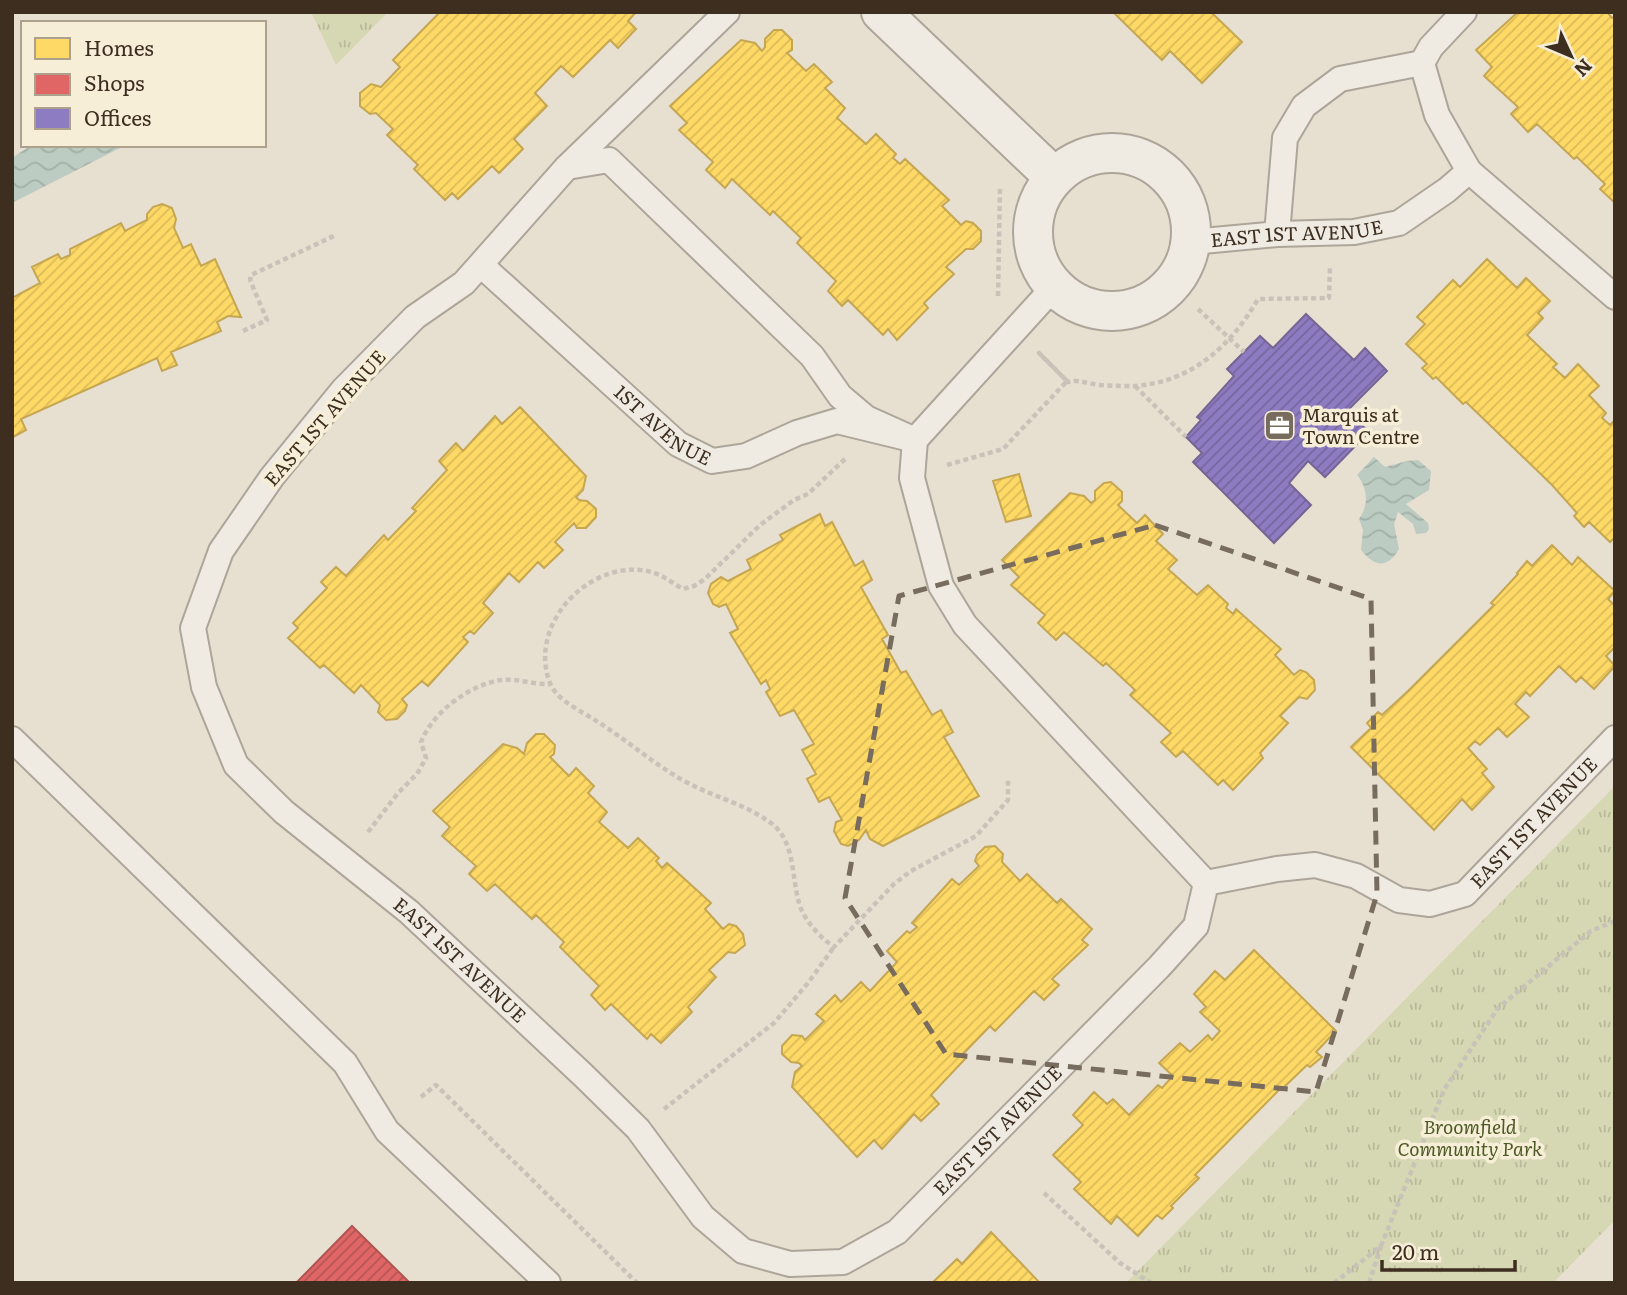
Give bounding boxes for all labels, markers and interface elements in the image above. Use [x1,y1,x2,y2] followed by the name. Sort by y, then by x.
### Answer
[21,21,266,147] legend
[1536,21,1606,91] north arrow
[84,31,154,62] text: Homes
[1568,53,1600,84] text: N
[84,66,145,97] text: Shops
[84,101,151,132] text: Offices
[1209,212,1385,253] street label: EAST 1ST AVENUE
[257,343,391,492] street label: EAST 1ST AVENUE
[608,378,717,472] street label: 1ST AVENUE
[1302,400,1419,450] place label: Marquis at Town Centre
[1262,409,1296,443] office icon: Marquis at Town Centre
[1463,750,1603,894] street label: EAST 1ST AVENUE
[388,890,533,1028] street label: EAST 1ST AVENUE
[926,1058,1067,1201] street label: EAST 1ST AVENUE
[1398,1112,1543,1162] park label: Broomfield Community Park
[1382,1228,1515,1272] scale bar
[1392,1235,1439,1266] text: 20 m

